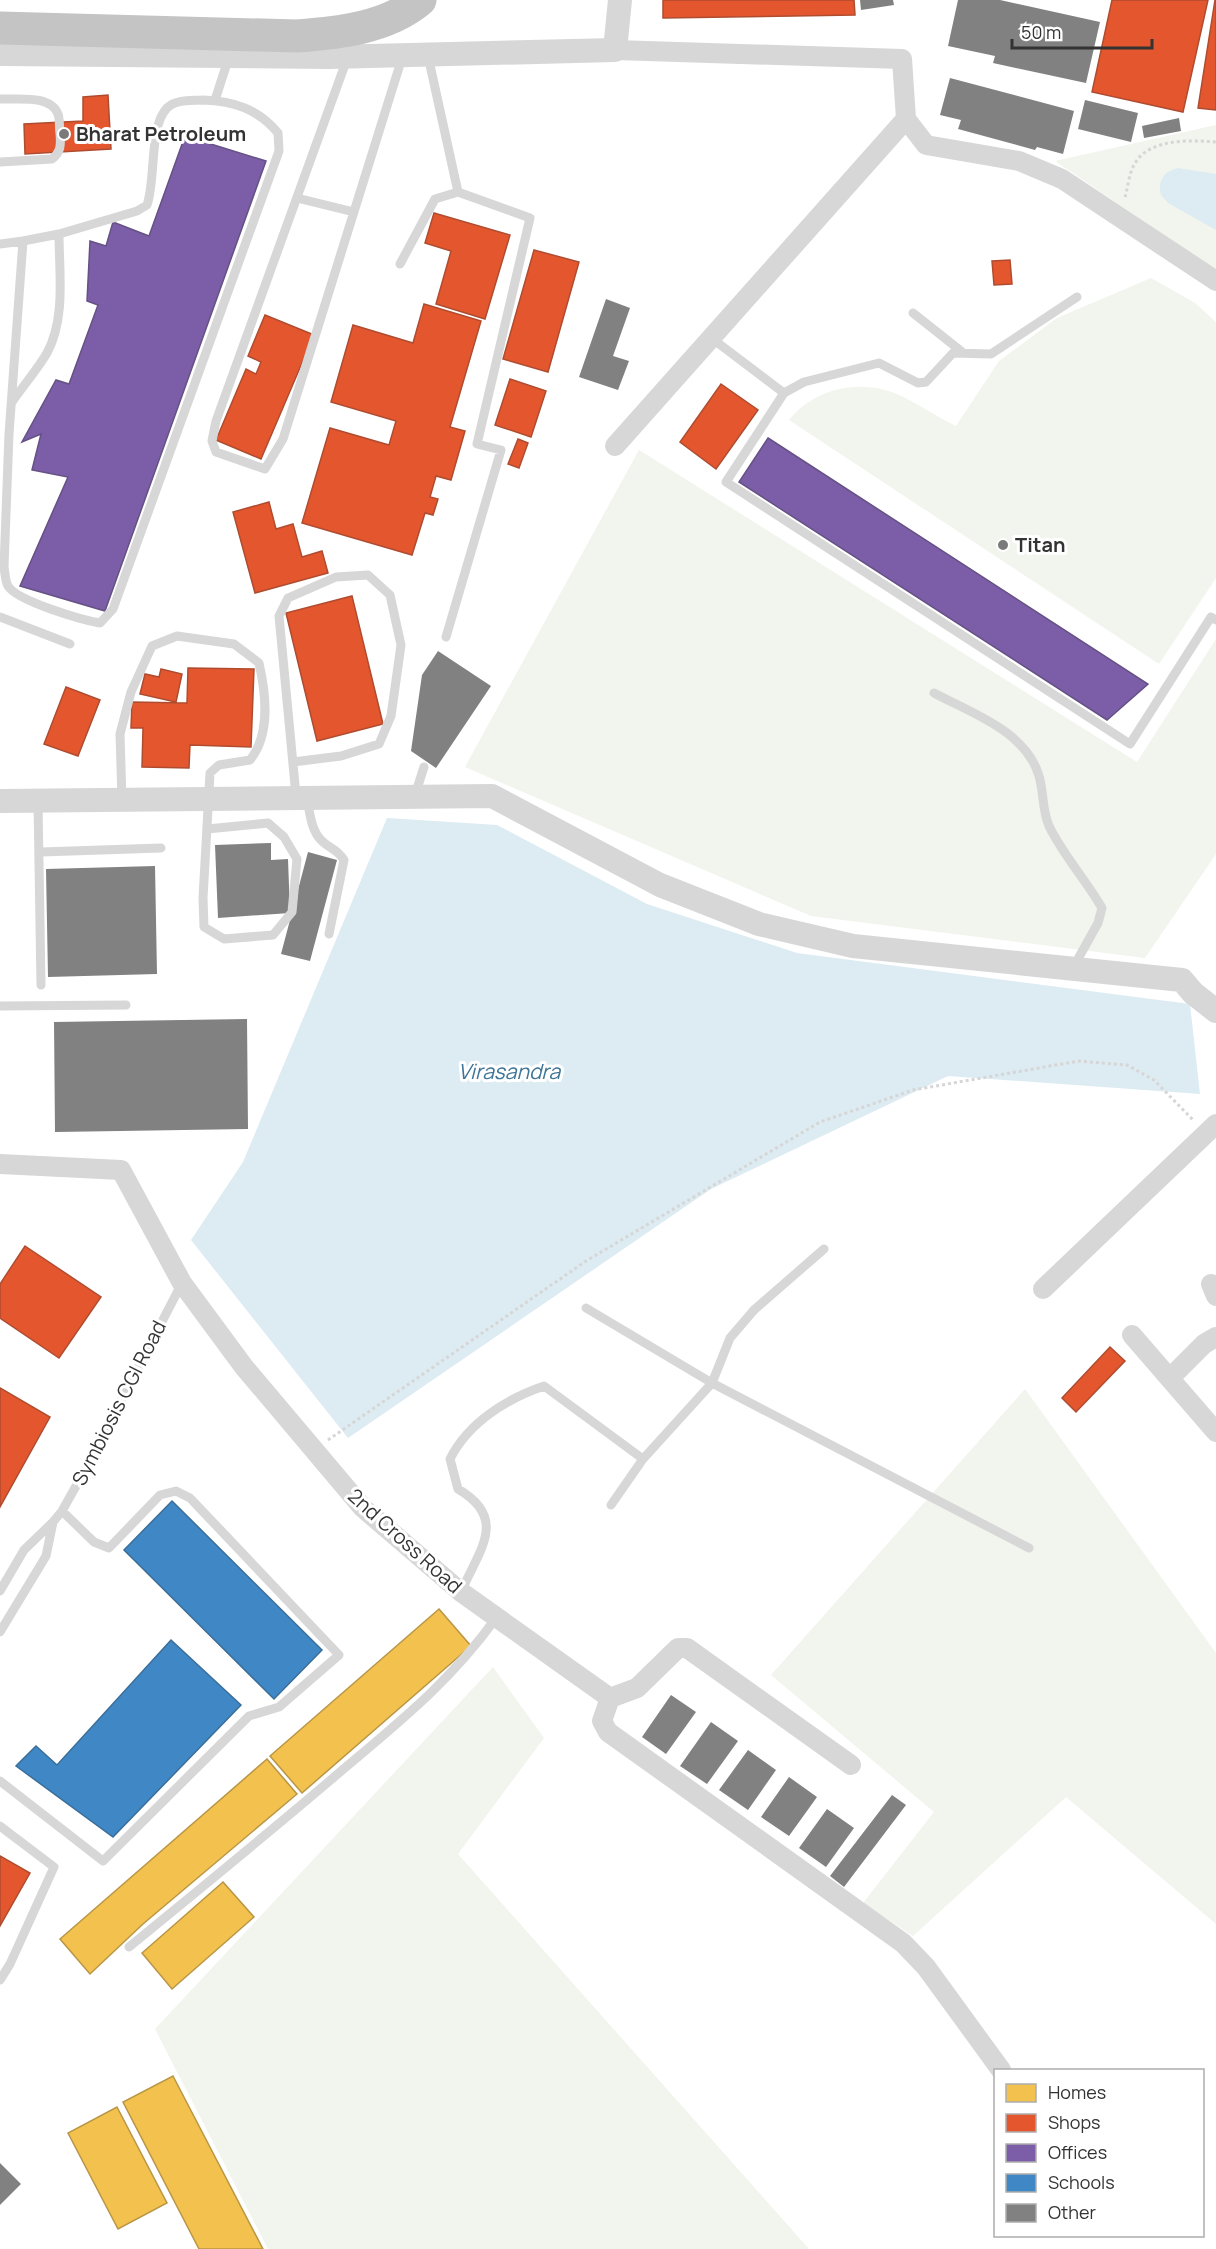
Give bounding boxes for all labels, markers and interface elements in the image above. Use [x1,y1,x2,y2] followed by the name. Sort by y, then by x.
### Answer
[1012,12,1152,50] scale bar
[1021,20,1061,44] text: 50 m
[76,120,246,147] place label: Bharat Petroleum
[57,127,71,141] marker: Bharat Petroleum
[1015,531,1065,558] place label: Titan
[996,538,1010,552] marker: Titan
[458,1057,561,1085] water label: Virasandra
[65,1316,172,1490] street label: Symbiosis CGI Road
[343,1482,468,1599] street label: 2nd Cross Road
[994,2069,1204,2237] legend
[1048,2080,1106,2104] text: Homes
[1048,2110,1100,2134] text: Shops
[1048,2140,1107,2164] text: Offices
[1048,2170,1115,2194] text: Schools
[1048,2200,1096,2224] text: Other

